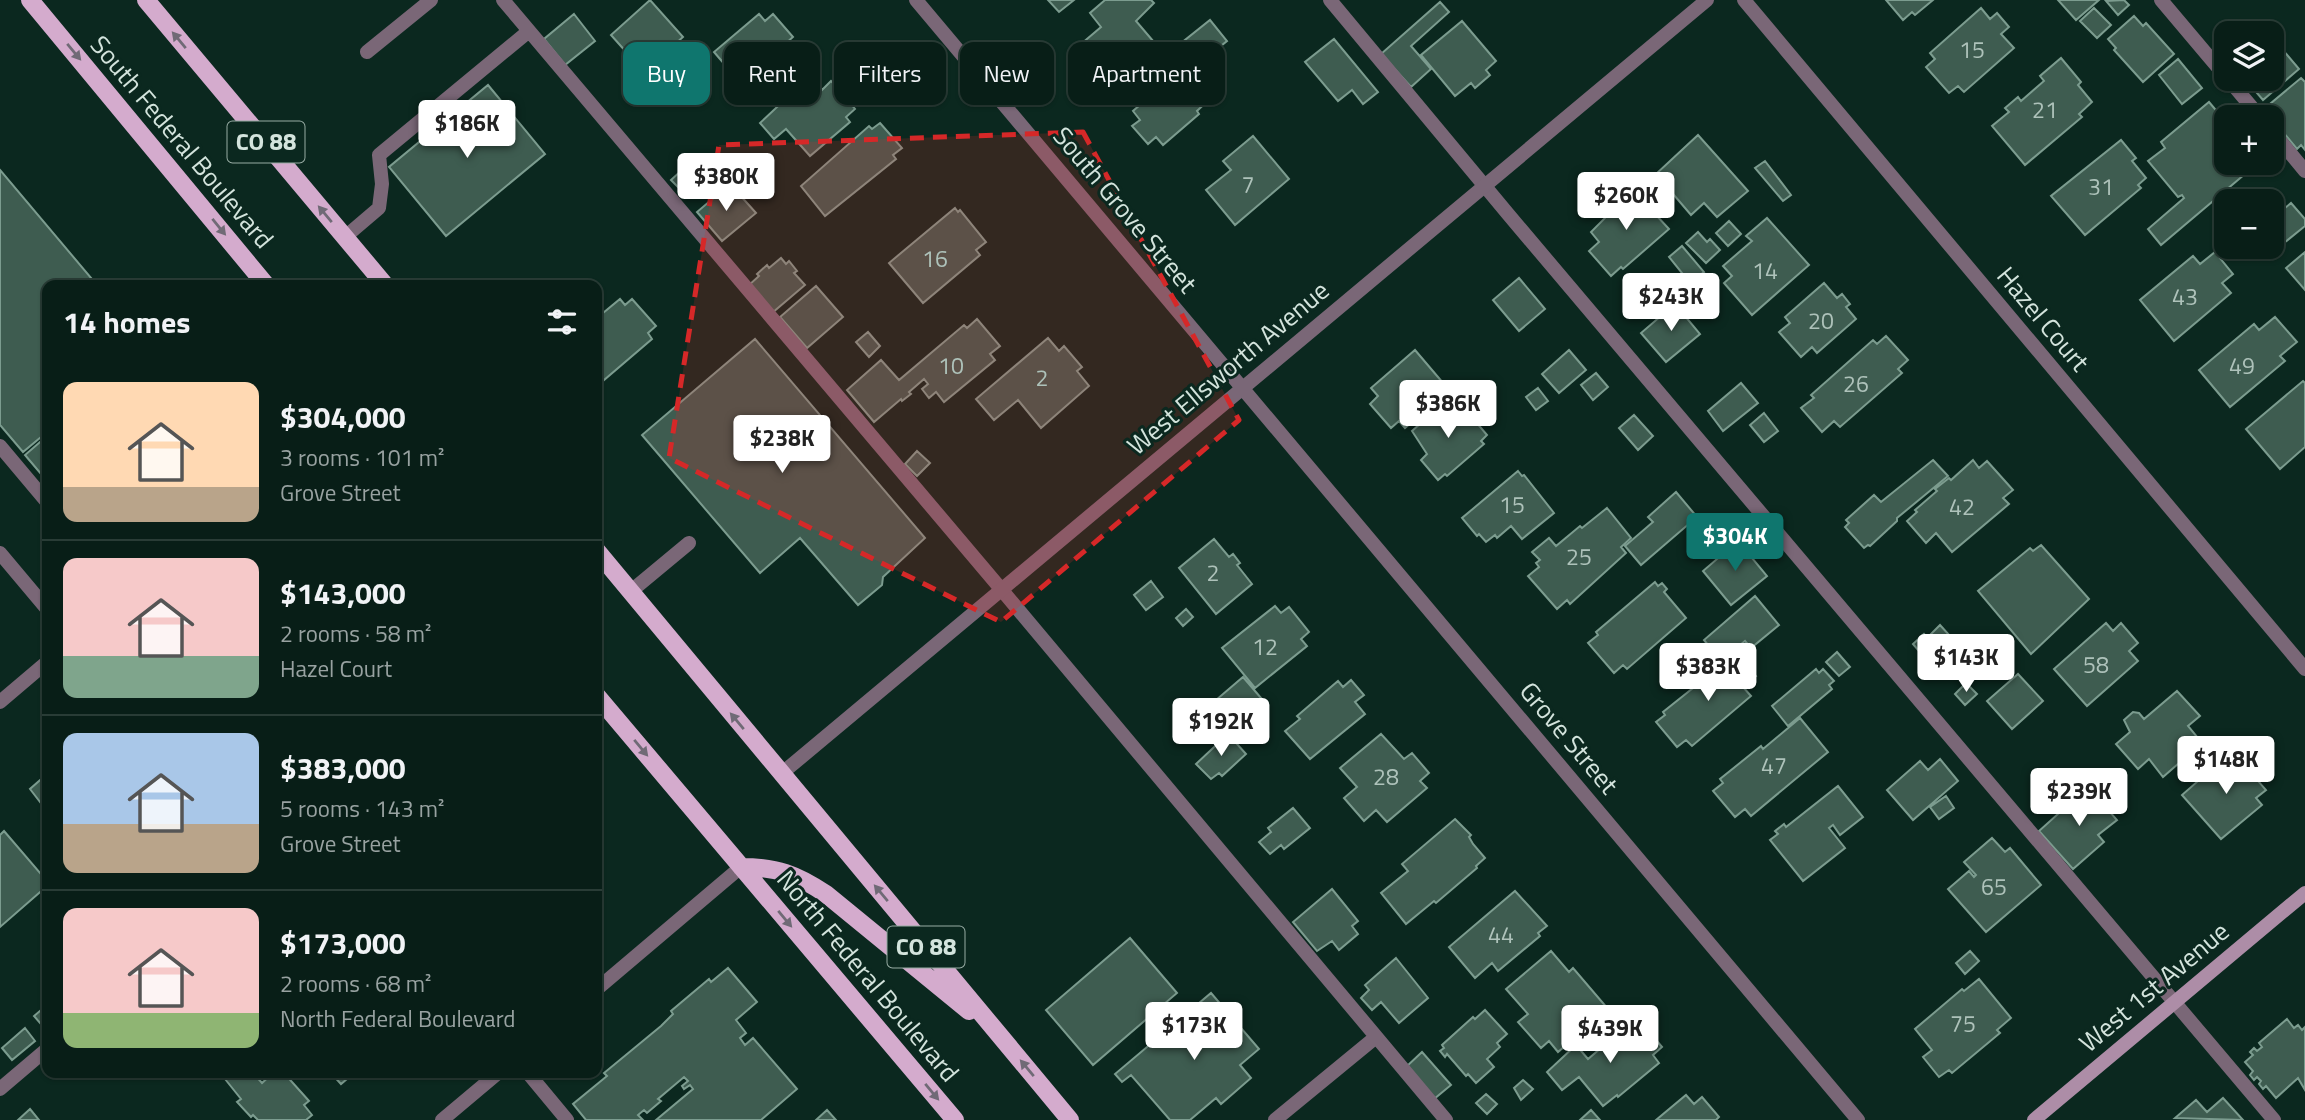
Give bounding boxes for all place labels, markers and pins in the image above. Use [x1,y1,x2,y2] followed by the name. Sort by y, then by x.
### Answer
[418,100,516,160] pin: $186K
[677,154,775,213] pin: $380K
[1577,173,1675,232] pin: $260K
[1622,274,1720,333] pin: $243K
[1399,380,1497,440] pin: $386K
[733,416,831,475] pin: $238K
[1686,514,1784,573] pin: $304K
[1917,634,2015,694] pin: $143K
[1659,644,1757,703] pin: $383K
[1172,698,1270,758] pin: $192K
[2177,736,2275,796] pin: $148K
[2030,768,2128,828] pin: $239K
[1145,1002,1243,1062] pin: $173K
[1561,1006,1659,1065] pin: $439K

